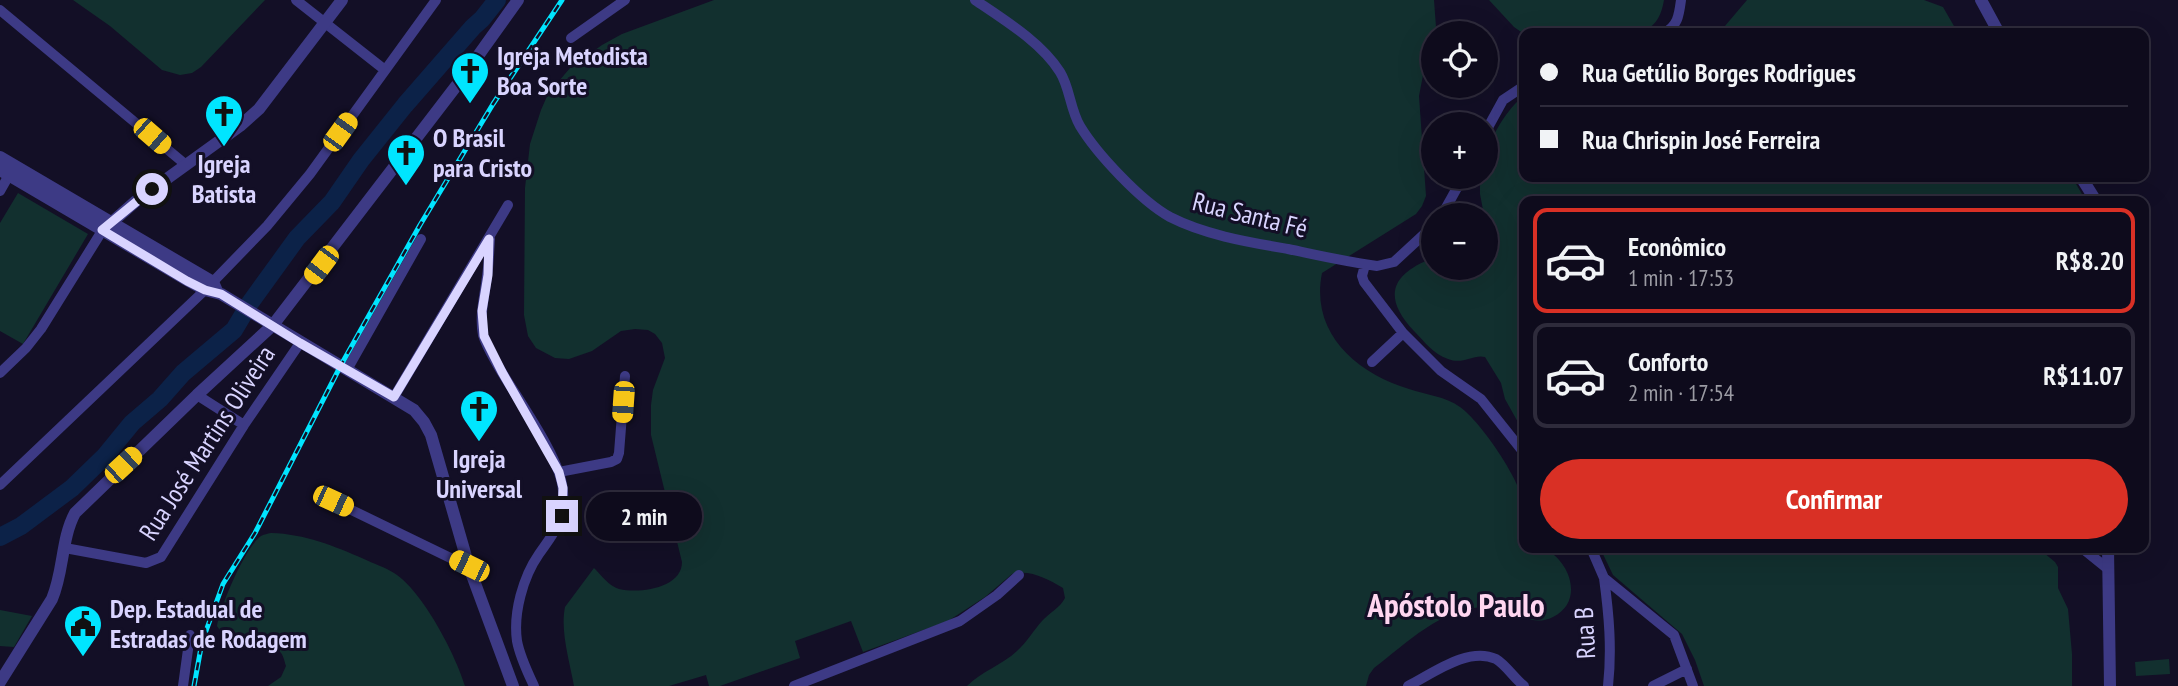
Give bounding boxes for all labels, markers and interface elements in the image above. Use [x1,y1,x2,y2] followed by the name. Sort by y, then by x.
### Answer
[1421,21,1498,280] map controls
[1421,21,1498,98] button: locate
[497,39,648,102] place label: Igreja Metodista Boa Sorte
[449,50,491,105] church icon: Igreja Metodista Boa Sorte
[1582,56,1856,89] text: Rua Getúlio Borges Rodrigues
[203,93,245,148] church icon: Igreja Batista
[320,109,361,155] car
[1421,112,1498,189] button: +
[130,114,175,158] car
[433,121,532,184] place label: O Brasil para Cristo
[1582,123,1820,156] text: Rua Chrispin José Ferreira
[385,132,427,187] church icon: O Brasil para Cristo
[192,147,256,210] place label: Igreja Batista
[136,173,168,205] route start
[1189,184,1311,245] street label: Rua Santa Fé
[1421,203,1498,280] button: −
[1544,229,1607,292] icon: car
[1628,230,1726,263] text: Econômico
[300,242,343,288] car
[2056,244,2124,277] text: R$8.20
[1628,263,1734,292] text: 1 min · 17:53
[131,339,282,546] street label: Rua José Martins Oliveira
[1544,344,1607,407] icon: car
[1628,345,1708,378] text: Conforto
[2043,359,2124,392] text: R$11.07
[1628,378,1734,407] text: 2 min · 17:54
[612,380,635,424] car
[458,388,500,443] church icon: Igreja Universal
[436,442,523,505] place label: Igreja Universal
[101,443,146,487] car
[1540,459,2128,539] button: Confirmar
[310,483,357,519] car
[586,491,702,540] callout: 2 min
[546,500,578,532] route end
[621,502,667,531] text: 2 min
[446,547,493,585] car
[1366,583,1545,626] district label: Apóstolo Paulo
[110,592,307,655] place label: Dep. Estadual de Estradas de Rodagem
[62,603,104,658] public building icon: Dep. Estadual de Estradas de Rodagem
[1567,606,1602,660] street label: Rua B

